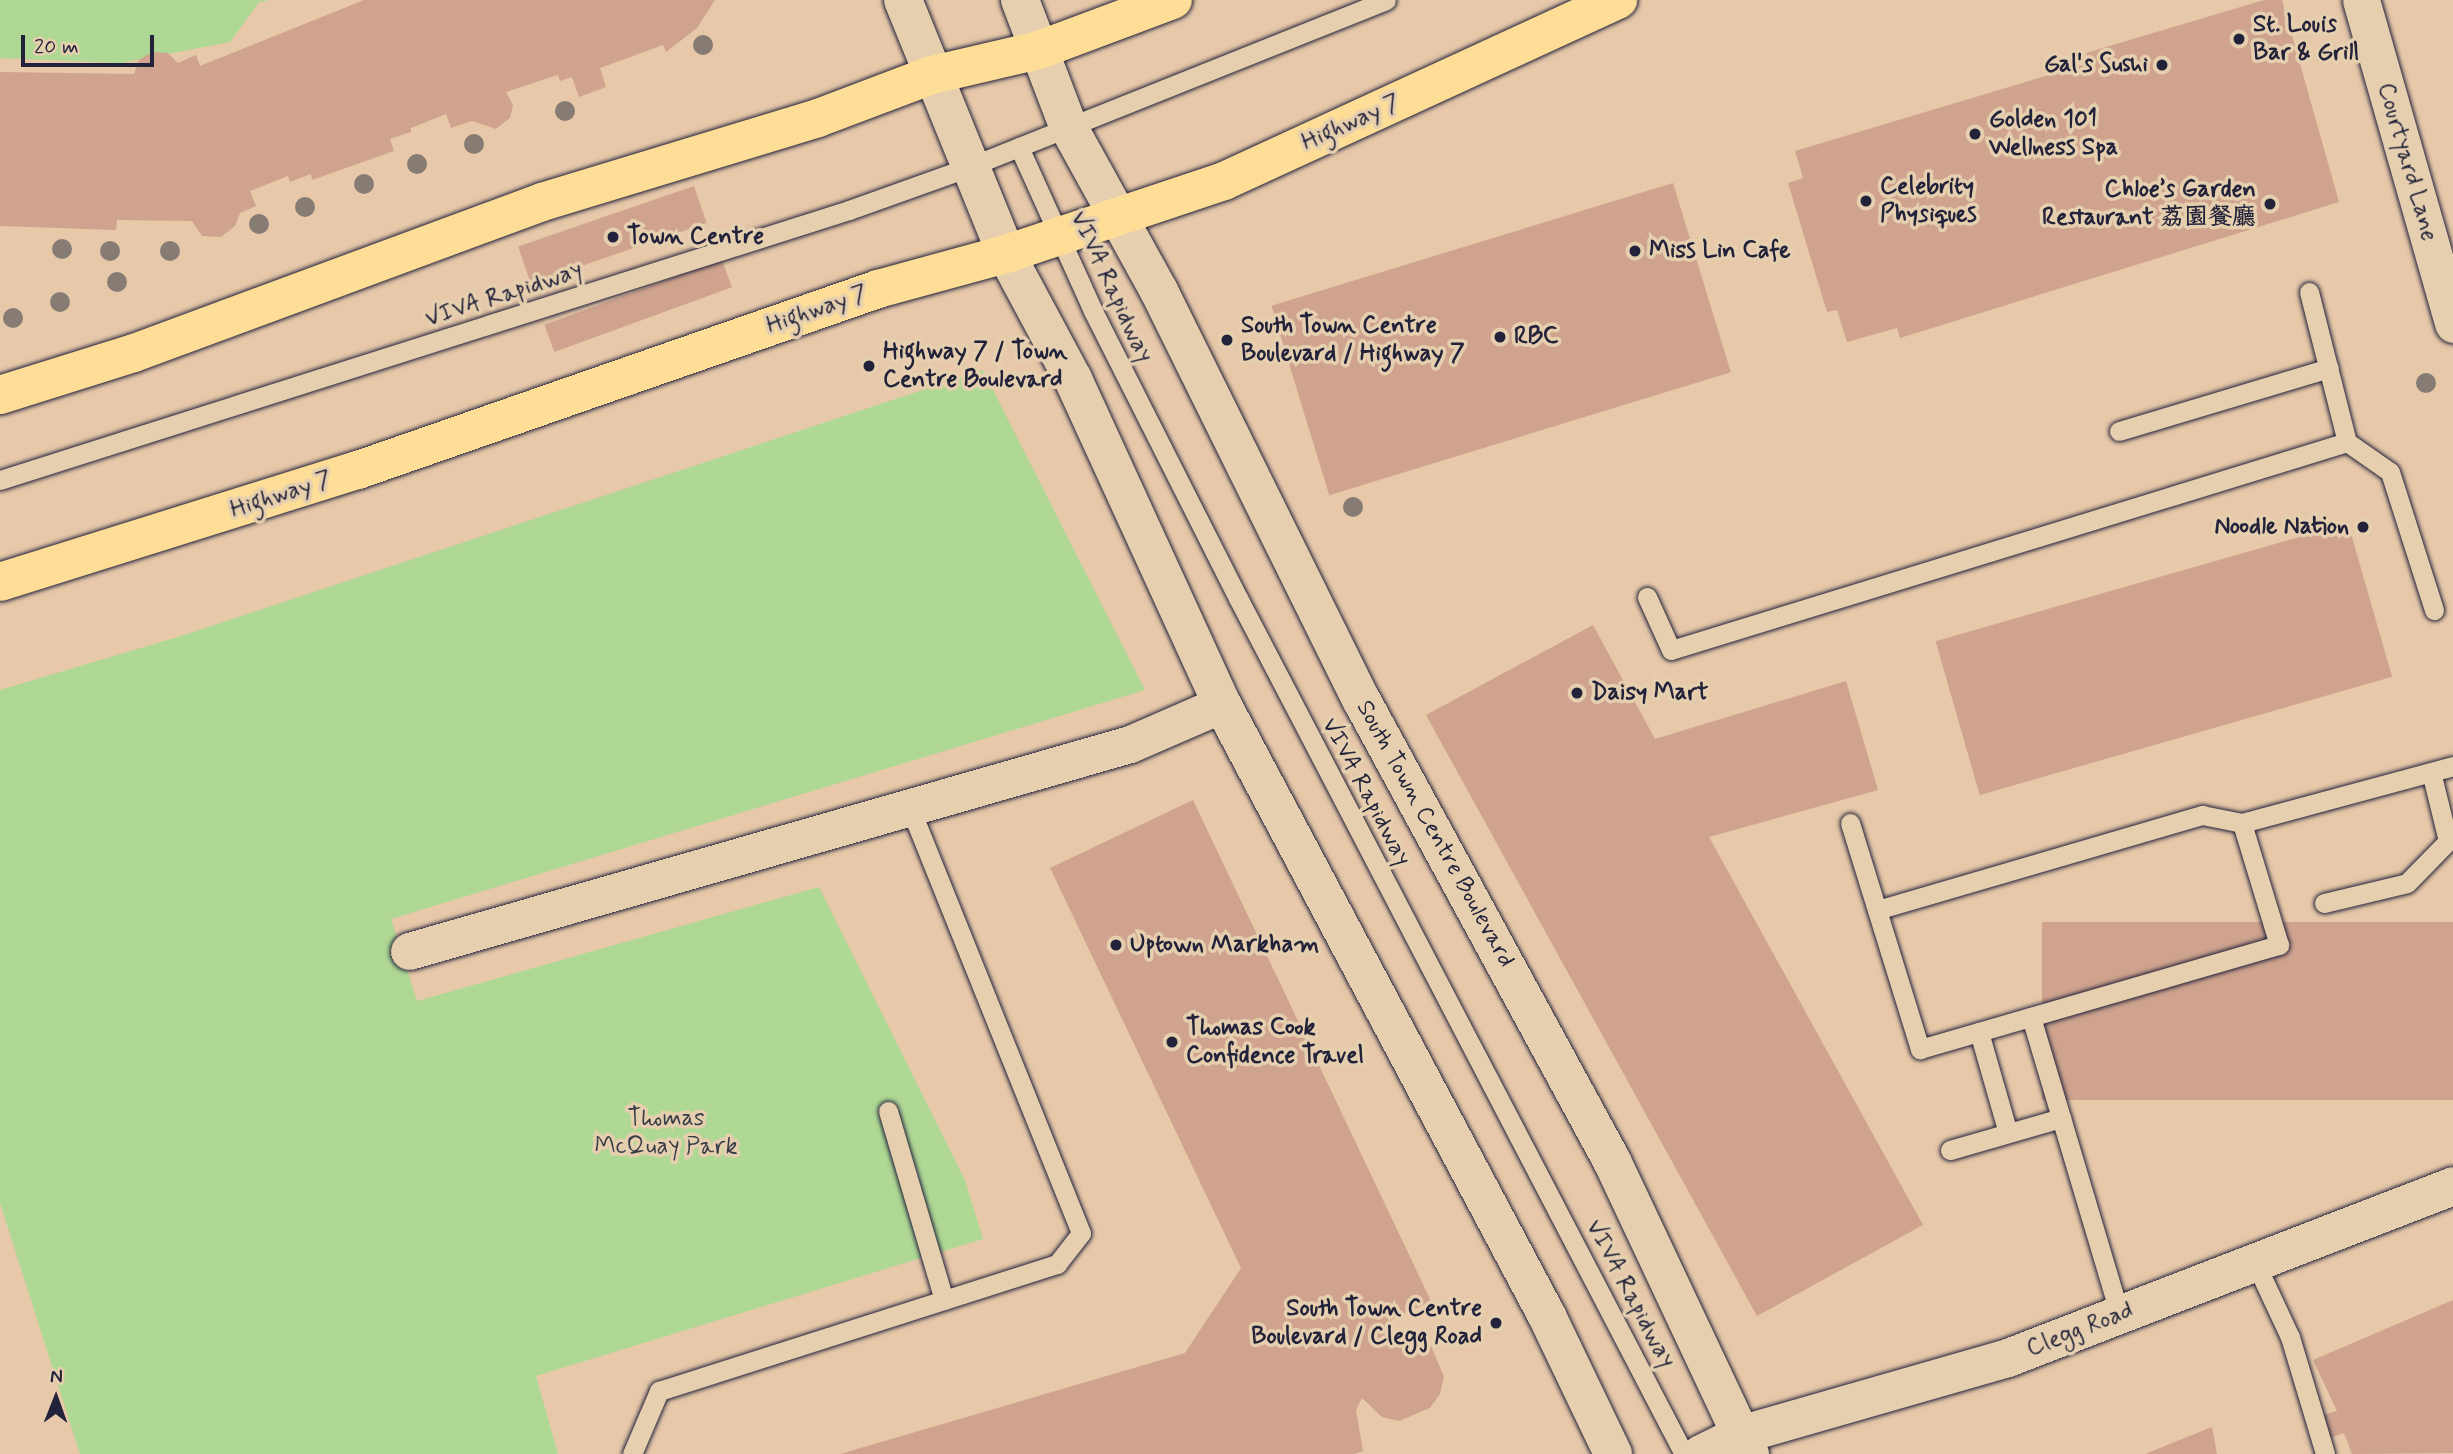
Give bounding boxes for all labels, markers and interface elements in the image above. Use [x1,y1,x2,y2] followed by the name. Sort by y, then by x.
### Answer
[2253,11,2359,67] place label: St. Louis Bar & Grill
[24,21,158,65] scale bar
[2231,31,2247,47] marker: St. Louis Bar & Grill
[34,33,79,61] text: 20 m
[2043,51,2148,79] place label: Gal's Sushi
[2154,57,2170,73] marker: Gal's Sushi
[2371,80,2443,244] street label: Courtyard Lane
[1297,89,1405,157] street label: Highway 7
[1989,106,2118,162] place label: Golden 101 Wellness Spa
[1967,126,1983,142] marker: Golden 101 Wellness Spa
[1880,173,1977,229] place label: Celebrity Physiques
[2042,176,2256,232] place label: Chloe’s Garden Restaurant 荔園餐廳
[1858,193,1874,209] marker: Celebrity Physiques
[2262,196,2278,212] marker: Chloe’s Garden Restaurant 荔園餐廳
[1064,208,1158,366] street label: VIVA Rapidway
[627,223,764,251] place label: Town Centre
[605,229,621,245] marker: Town Centre
[1649,237,1793,265] place label: Miss Lin Cafe
[1627,243,1643,259] marker: Miss Lin Cafe
[423,256,585,334] street label: VIVA Rapidway
[763,279,871,341] street label: Highway 7
[1241,312,1465,368] place label: South Town Centre Boulevard / Highway 7
[1514,323,1558,351] place label: RBC
[1492,329,1508,345] marker: RBC
[1219,332,1235,348] marker: South Town Centre Boulevard / Highway 7
[883,338,1067,394] place label: Highway 7 / Town Centre Boulevard
[861,358,877,374] marker: Highway 7 / Town Centre Boulevard
[227,465,335,525] street label: Highway 7
[2214,513,2349,541] place label: Noodle Nation
[2355,519,2371,535] marker: Noodle Nation
[1591,679,1708,707] place label: Daisy Mart
[1569,685,1585,701] marker: Daisy Mart
[1350,697,1520,971] street label: South Town Centre Boulevard
[1315,714,1417,870] street label: VIVA Rapidway
[1130,931,1312,959] place label: Uptown Markham
[1108,937,1124,953] marker: Uptown Markham
[1186,1014,1362,1070] place label: Thomas Cook Confidence Travel
[1164,1034,1180,1050] marker: Thomas Cook Confidence Travel
[596,1105,736,1161] park label: Thomas McQuay Park
[1579,1216,1681,1372] street label: VIVA Rapidway
[1251,1295,1482,1351] place label: South Town Centre Boulevard / Clegg Road
[2023,1296,2137,1364] street label: Clegg Road
[1488,1315,1504,1331] marker: South Town Centre Boulevard / Clegg Road
[21,1363,91,1433] north arrow
[50,1364,63,1389] text: N

